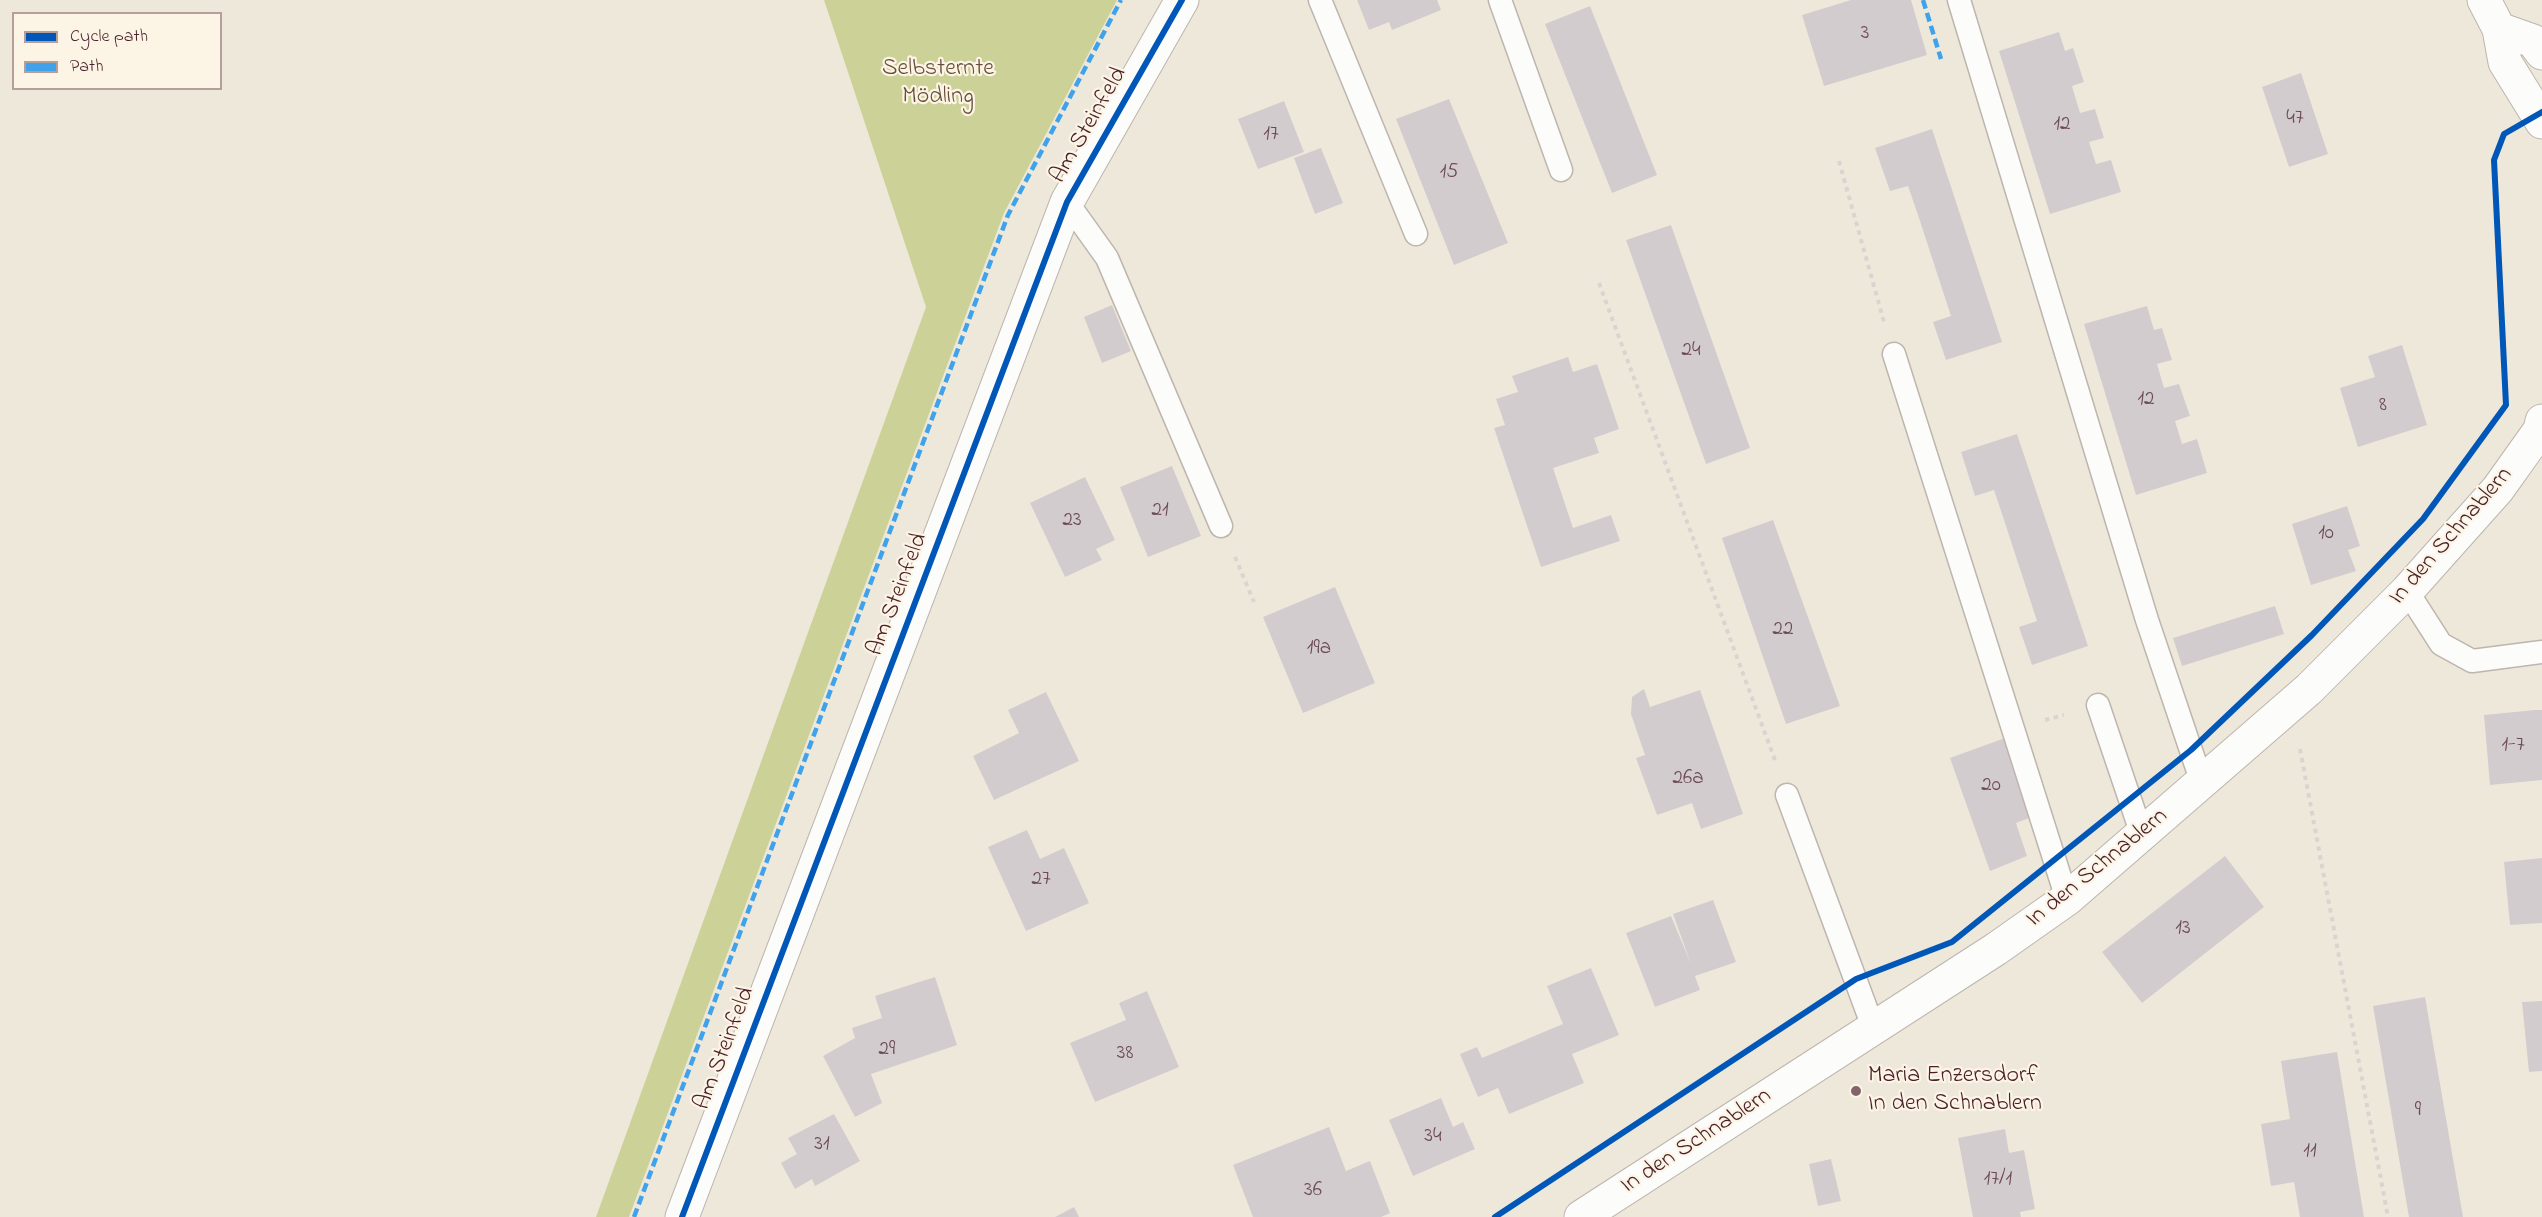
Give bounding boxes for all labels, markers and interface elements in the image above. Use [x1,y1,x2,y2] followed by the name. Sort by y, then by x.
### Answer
[12,12,222,90] legend
[1861,22,1869,48] house number: 3
[70,24,148,50] text: Cycle path
[70,54,104,80] text: Path
[882,56,994,112] park label: Selbsternte Mödling
[1045,63,1135,189] street label: Am Steinfeld
[2286,107,2304,133] house number: 47
[2053,113,2071,139] house number: 12
[1263,123,1279,149] house number: 17
[1440,161,1458,187] house number: 15
[1681,339,1701,365] house number: 24
[2137,388,2155,414] house number: 12
[2379,394,2387,420] house number: 8
[2384,462,2520,612] street label: In den Schnablern
[1151,499,1169,525] house number: 21
[1062,509,1082,535] house number: 23
[2318,522,2334,548] house number: 10
[862,530,936,660] street label: Am Steinfeld
[1773,618,1793,644] house number: 22
[1307,637,1331,663] house number: 19a
[2501,734,2525,760] house number: 1-7
[1672,767,1704,793] house number: 26a
[1981,774,2001,800] house number: 20
[2021,803,2175,935] street label: In den Schnablern
[1031,868,1051,894] house number: 27
[2175,917,2191,943] house number: 13
[689,984,763,1114] street label: Am Steinfeld
[879,1038,895,1064] house number: 29
[1117,1042,1133,1068] house number: 38
[1868,1063,2042,1119] place label: Maria Enzersdorf In den Schnablern
[1616,1083,1778,1201] street label: In den Schnablern
[1849,1084,1863,1098] marker: Maria Enzersdorf In den Schnablern
[2415,1099,2421,1125] house number: 9
[1424,1125,1442,1151] house number: 34
[814,1133,830,1159] house number: 31
[2303,1140,2317,1166] house number: 11
[1984,1168,2012,1194] house number: 17/1
[1304,1179,1322,1205] house number: 36

